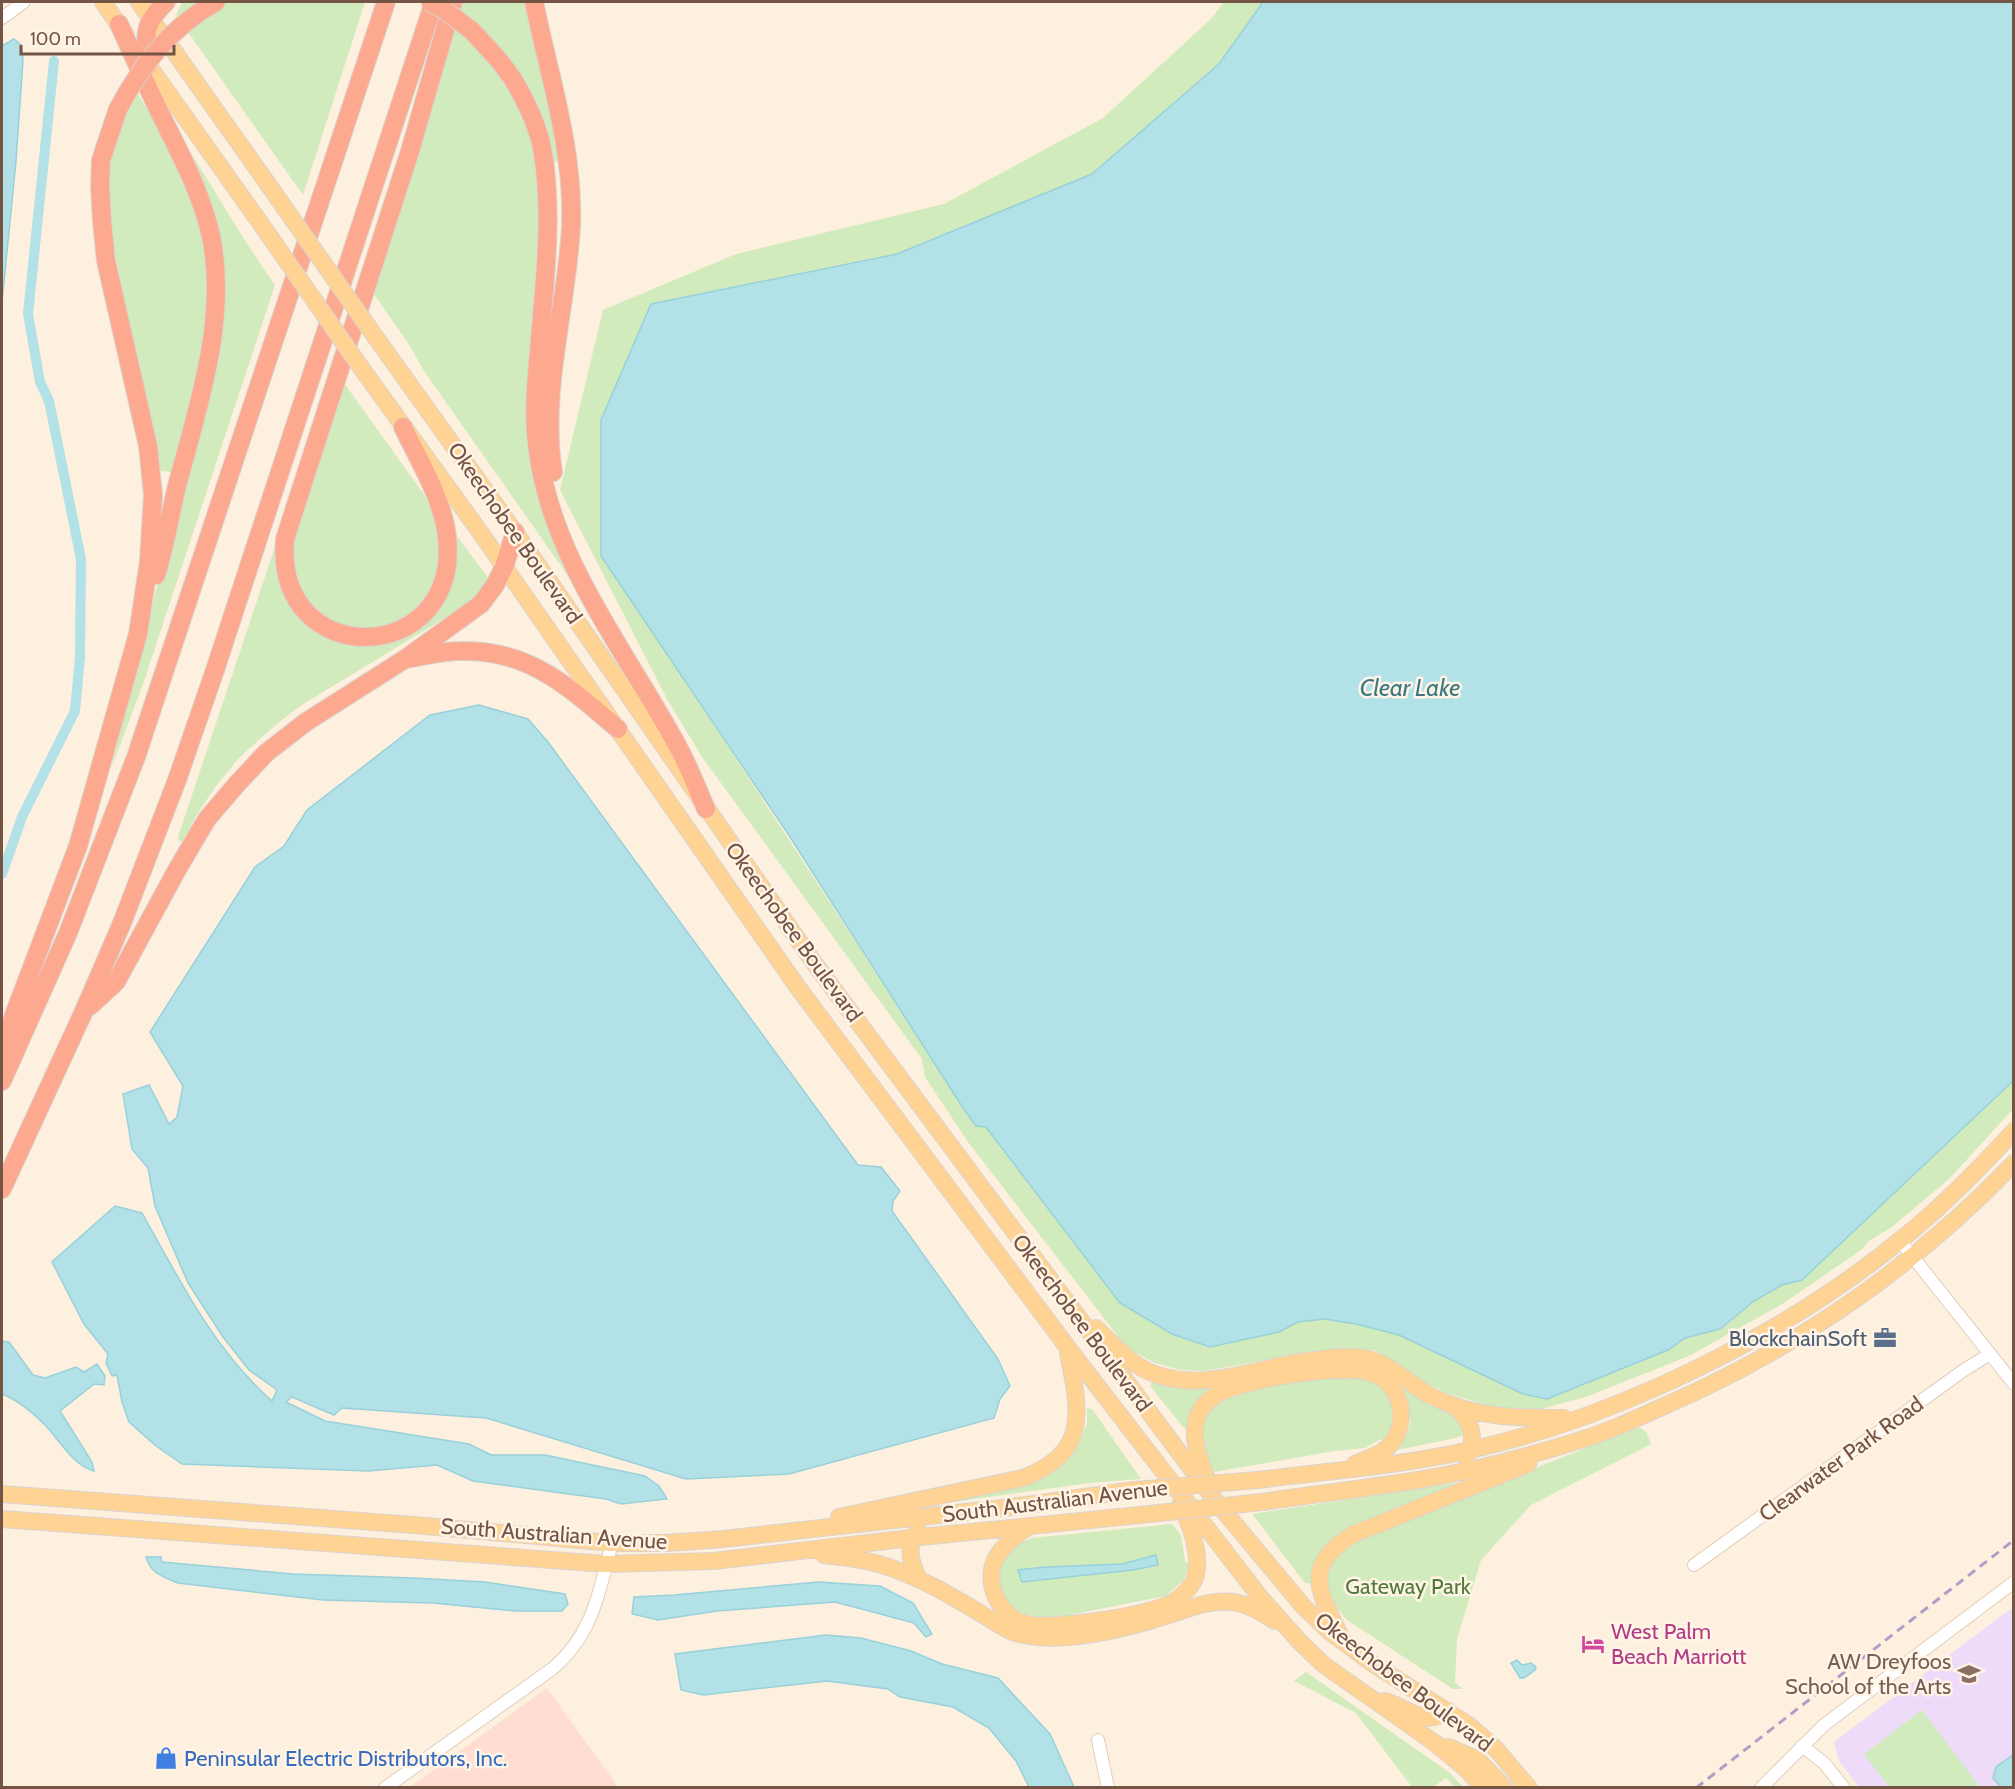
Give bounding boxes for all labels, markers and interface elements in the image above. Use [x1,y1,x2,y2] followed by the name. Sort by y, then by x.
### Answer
[21,18,174,56] scale bar
[30,28,81,50] text: 100 m
[442,437,588,629] street label: Okeechobee Boulevard
[1360,673,1460,702] water label: Clear Lake
[720,837,868,1027] street label: Okeechobee Boulevard
[1006,1229,1158,1417] street label: Okeechobee Boulevard
[1729,1325,1868,1352] place label: BlockchainSoft
[1872,1325,1898,1351] office icon: BlockchainSoft
[1754,1390,1928,1528] street label: Clearwater Park Road
[941,1474,1169,1528] street label: South Australian Avenue
[440,1513,668,1555] street label: South Australian Avenue
[1345,1573,1471,1600] park label: Gateway Park
[1310,1606,1498,1758] street label: Okeechobee Boulevard
[1611,1618,1747,1670] place label: West Palm Beach Marriott
[1580,1631,1606,1657] hotel icon: West Palm Beach Marriott
[1785,1648,1951,1700] place label: AW Dreyfoos School of the Arts
[1956,1661,1982,1687] school or university icon: AW Dreyfoos School of the Arts
[153,1745,179,1771] shop icon: Peninsular Electric Distributors, Inc.
[184,1745,507,1772] place label: Peninsular Electric Distributors, Inc.

